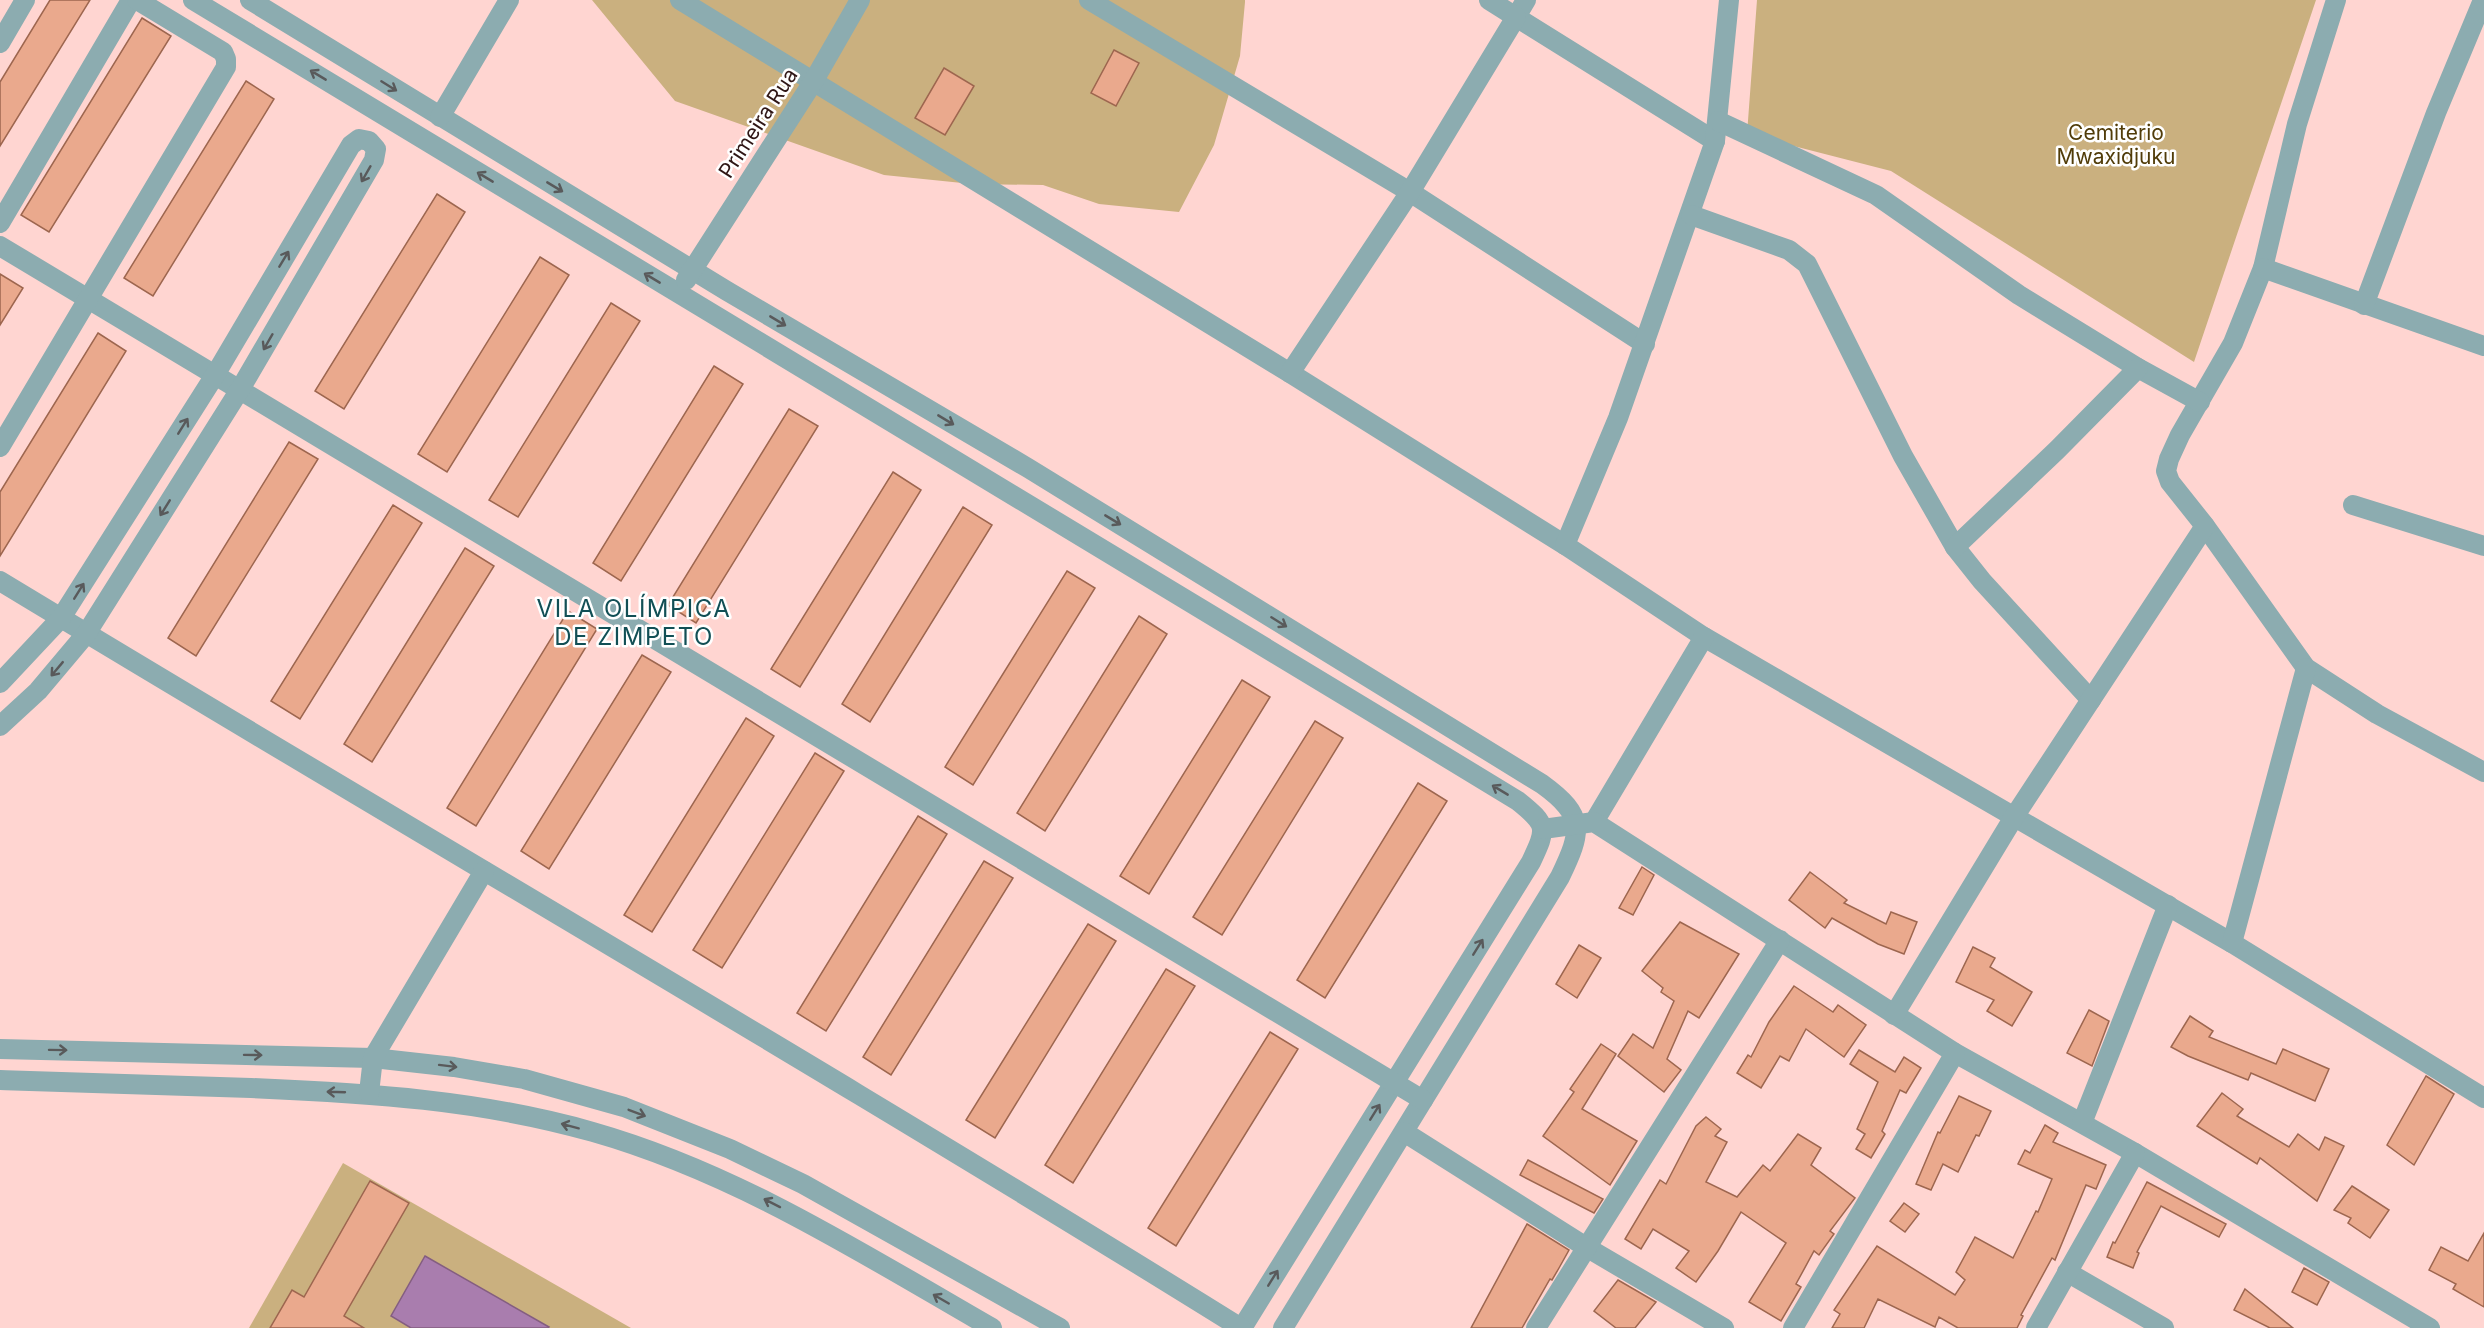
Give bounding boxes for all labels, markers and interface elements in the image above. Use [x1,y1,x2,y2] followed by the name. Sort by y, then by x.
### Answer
[713,63,803,183] street label: Primeira Rua
[310,69,327,81] one-way arrow
[380,80,397,92] one-way arrow
[2057,120,2175,169] park label: Cemiterio Mwaxidjuku
[360,165,372,182] one-way arrow
[477,170,494,182] one-way arrow
[546,181,563,193] one-way arrow
[278,251,290,268] one-way arrow
[644,271,661,283] one-way arrow
[769,315,786,327] one-way arrow
[261,333,273,350] one-way arrow
[937,414,954,426] one-way arrow
[177,418,189,435] one-way arrow
[159,499,171,516] one-way arrow
[1104,515,1121,527] one-way arrow
[73,583,85,600] one-way arrow
[537,593,731,651] district label: VILA OLÍMPICA DE ZIMPETO
[1270,616,1287,628] one-way arrow
[50,661,63,677] one-way arrow
[1492,784,1509,796] one-way arrow
[1472,938,1485,955] one-way arrow
[48,1044,68,1056] one-way arrow
[243,1049,263,1061] one-way arrow
[437,1061,457,1072] one-way arrow
[327,1086,347,1097] one-way arrow
[1370,1104,1382,1121] one-way arrow
[627,1108,646,1119] one-way arrow
[561,1120,580,1131] one-way arrow
[763,1197,781,1208] one-way arrow
[1267,1270,1279,1287] one-way arrow
[933,1293,950,1305] one-way arrow

